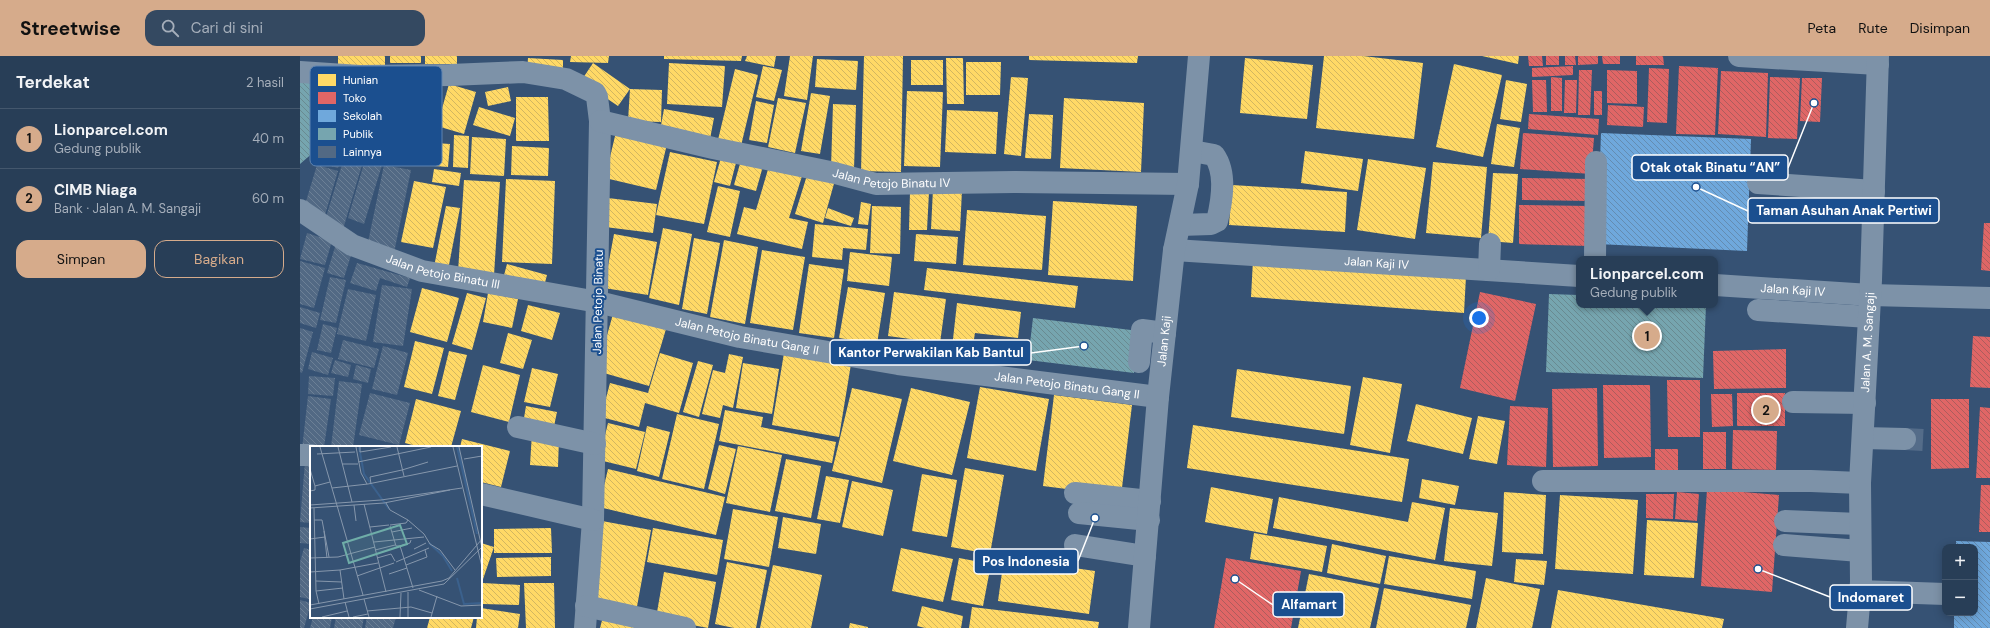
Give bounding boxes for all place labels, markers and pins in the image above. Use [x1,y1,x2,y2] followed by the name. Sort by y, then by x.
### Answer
[1632,155,1788,180] callout: Otak otak Binatu “AN”
[1748,198,1939,223] callout: Taman Asuhan Anak Pertiwi
[1634,321,1660,351] pin: 1
[830,340,1031,365] callout: Kantor Perwakilan Kab Bantul
[1753,395,1779,425] pin: 2
[974,549,1078,574] callout: Pos Indonesia
[1830,585,1912,610] callout: Indomaret
[1273,592,1344,617] callout: Alfamart

